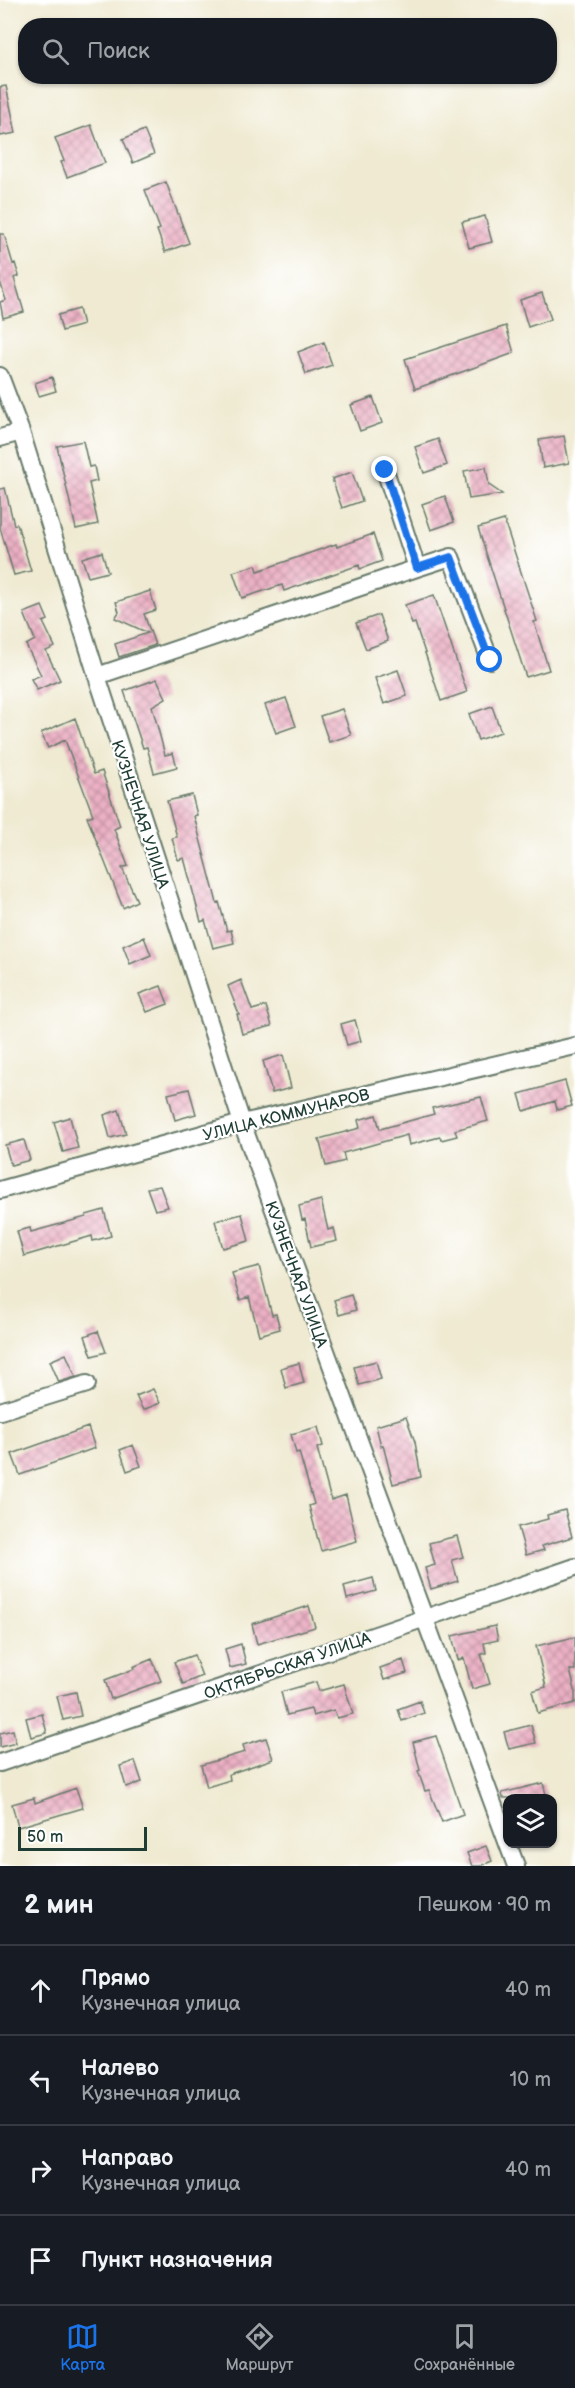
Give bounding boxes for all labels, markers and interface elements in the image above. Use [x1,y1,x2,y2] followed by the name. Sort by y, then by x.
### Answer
[18,18,557,84] search box
[39,35,72,68] icon: search
[87,38,150,65] text: Поиск
[371,456,397,482] route end
[476,646,502,672] route start
[107,738,173,891] street label: КУЗНЕЧНАЯ УЛИЦА
[201,1086,372,1145] street label: УЛИЦА КОММУНАРОВ
[260,1199,331,1351] street label: КУЗНЕЧНАЯ УЛИЦА
[202,1629,374,1704] street label: ОКТЯБРЬСКАЯ УЛИЦА
[503,1794,557,1848] map controls
[503,1794,557,1848] button: layers
[18,1824,147,1852] scale bar
[27,1828,63,1847] text: 50 m
[24,1890,94,1921] text: 2 мин
[417,1893,551,1917] text: Пешком · 90 m
[81,1965,150,1992] text: Прямо
[24,1974,57,2007] icon: ahead
[505,1978,551,2002] text: 40 m
[81,1992,241,2016] text: Кузнечная улица
[81,2055,159,2082] text: Налево
[24,2064,57,2097] icon: left
[510,2068,551,2092] text: 10 m
[81,2082,241,2106] text: Кузнечная улица
[81,2145,173,2172] text: Направо
[24,2154,57,2187] icon: right
[505,2158,551,2182] text: 40 m
[81,2172,241,2196] text: Кузнечная улица
[24,2244,57,2277] icon: arrive
[81,2247,273,2274] text: Пункт назначения
[60,2320,105,2375] tab: Карта
[225,2320,294,2375] tab: Маршрут
[414,2320,515,2375] tab: Сохранённые

